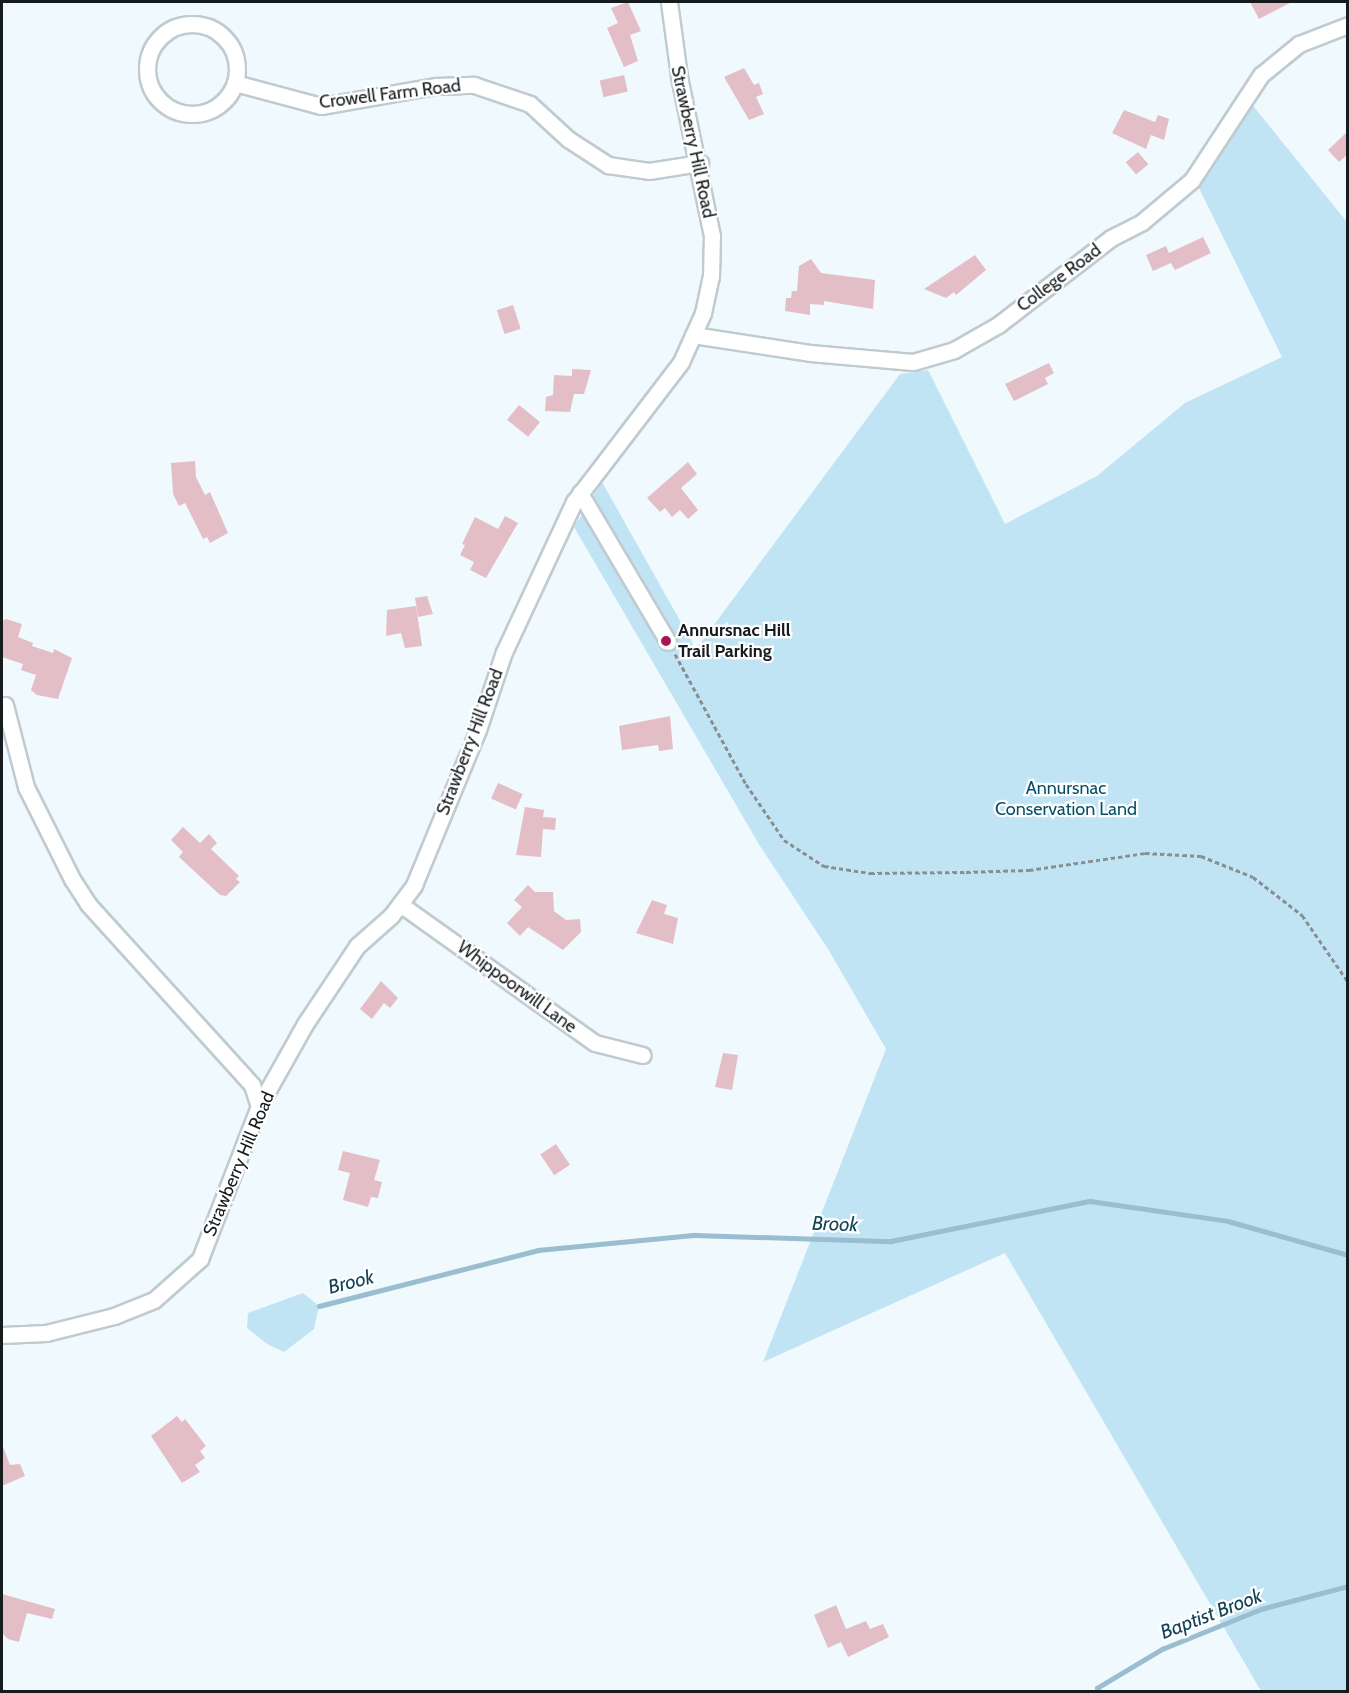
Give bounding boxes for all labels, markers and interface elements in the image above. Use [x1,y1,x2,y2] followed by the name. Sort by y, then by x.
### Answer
[666,64,720,220] street label: Strawberry Hill Road
[318,75,462,113] street label: Crowell Farm Road
[1013,239,1105,317] street label: College Road
[678,620,790,662] place label: Annursnac Hill Trail Parking
[659,634,673,648] marker: Annursnac Hill Trail Parking
[432,666,508,818] street label: Strawberry Hill Road
[995,778,1137,820] park label: Annursnac Conservation Land
[453,936,581,1038] street label: Whippoorwill Lane
[199,1088,279,1240] street label: Strawberry Hill Road
[811,1211,859,1237] water label: Brook
[326,1265,376,1299] water label: Brook
[1157,1584,1265,1644] water label: Baptist Brook

